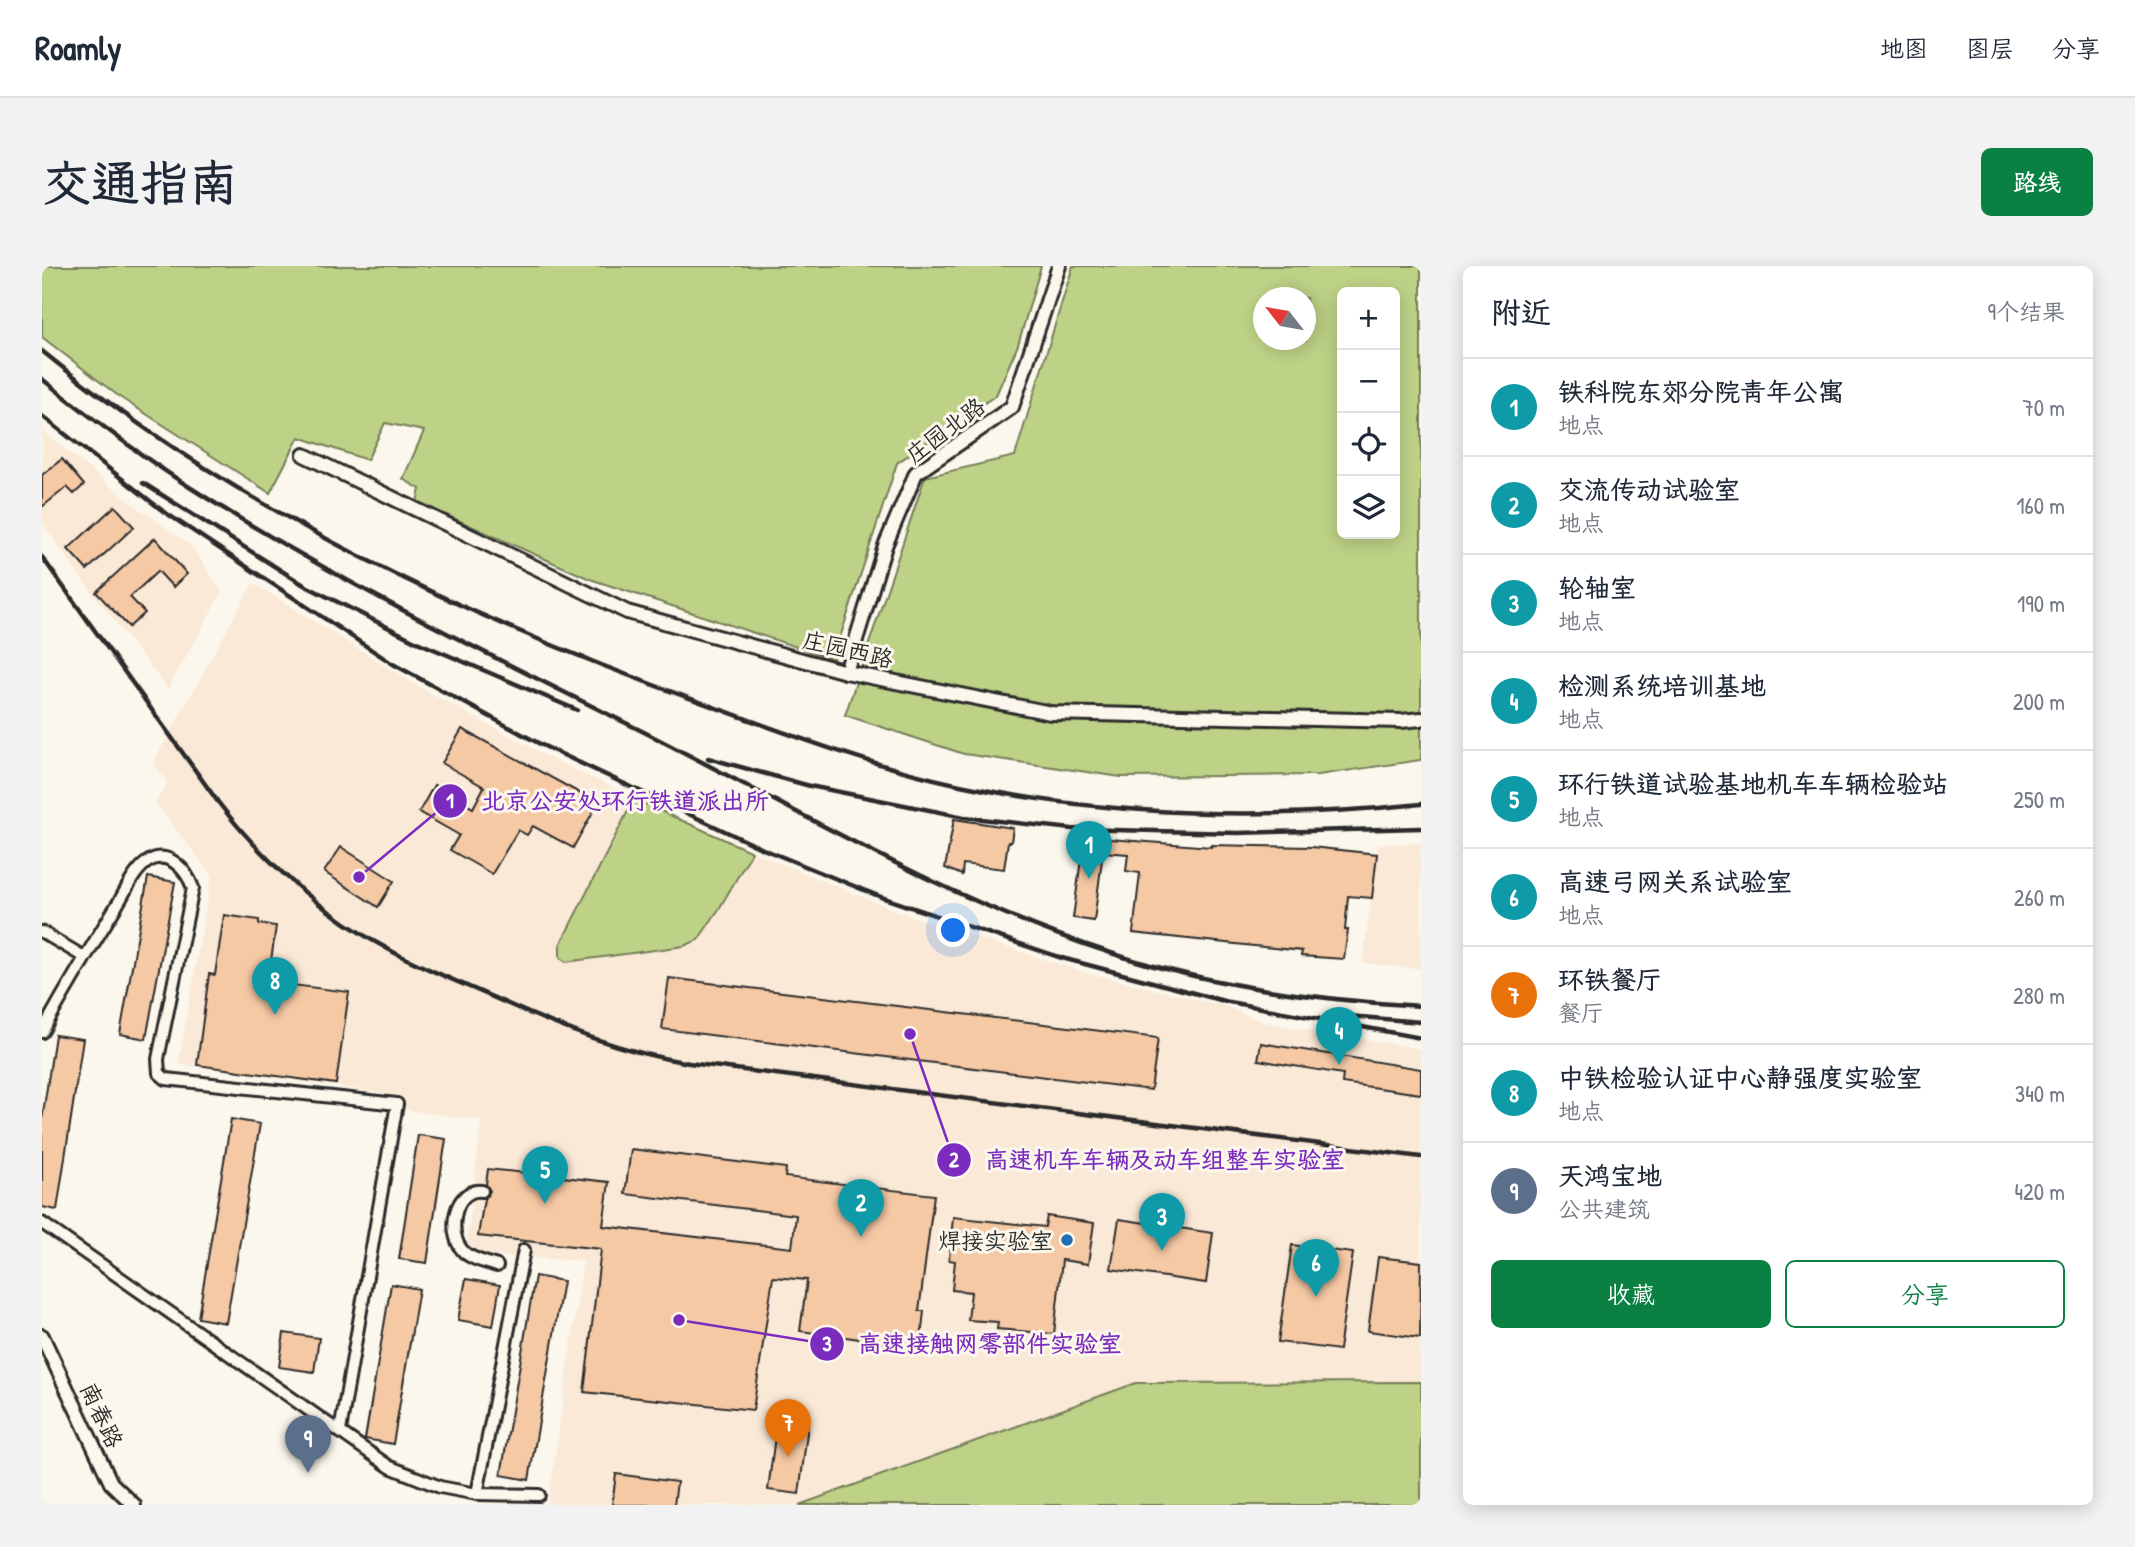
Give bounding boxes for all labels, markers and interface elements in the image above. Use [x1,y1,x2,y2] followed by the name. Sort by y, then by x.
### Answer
[35,26,121,70] text: Roamly
[1880,32,1928,64] text: 地图
[1966,32,2014,64] text: 图层
[2052,32,2100,64] text: 分享
[1981,148,2093,216] button: 路线
[42,149,238,215] text: 交通指南
[1253,287,1316,350] north arrow
[1337,287,1400,539] map controls
[1337,287,1400,350] button: +
[1491,292,1551,332] text: 附近
[1988,296,2065,327] text: 9个结果
[1337,350,1400,413] button: −
[1558,374,1844,409] text: 铁科院东郊分院青年公寓
[899,390,991,470] street label: 庄园北路
[1510,392,1518,423] text: 1
[2022,392,2065,423] text: 70 m
[1558,409,1604,440] text: 地点
[1337,413,1400,476] button: locate
[1558,472,1740,507] text: 交流传动试验室
[1337,476,1400,539] button: layers
[1509,490,1519,521] text: 2
[2016,490,2065,521] text: 160 m
[1558,507,1604,538] text: 地点
[1558,570,1636,605] text: 轮轴室
[1509,588,1519,619] text: 3
[2017,588,2065,619] text: 190 m
[1558,605,1604,636] text: 地点
[800,624,896,674] street label: 庄园西路
[1558,668,1766,703] text: 检测系统培训基地
[1510,686,1518,717] text: 4
[2013,686,2065,717] text: 200 m
[1558,703,1604,734] text: 地点
[1558,766,1948,801] text: 环行铁道试验基地机车车辆检验站
[432,778,783,823] callout: 北京公安处环行铁道派出所
[481,784,769,816] text: 北京公安处环行铁道派出所
[1509,784,1519,815] text: 5
[2013,784,2065,815] text: 250 m
[446,786,454,815] text: 1
[1558,801,1604,832] text: 地点
[1066,821,1112,879] pin: 1
[1558,864,1792,899] text: 高速弓网关系试验室
[1509,882,1519,913] text: 6
[2014,882,2065,913] text: 260 m
[1558,899,1604,930] text: 地点
[936,913,970,947] your location
[252,957,298,1015] pin: 8
[1558,962,1662,997] text: 环铁餐厅
[1508,980,1520,1011] text: 7
[2013,980,2065,1011] text: 280 m
[1558,997,1604,1028] text: 餐厅
[1316,1007,1362,1065] pin: 4
[1558,1060,1922,1095] text: 中铁检验认证中心静强度实验室
[1509,1078,1519,1109] text: 8
[2015,1078,2065,1109] text: 340 m
[1558,1095,1604,1126] text: 地点
[936,1137,1359,1182] callout: 高速机车车辆及动车组整车实验室
[985,1143,1345,1175] text: 高速机车车辆及动车组整车实验室
[949,1145,959,1174] text: 2
[522,1146,568,1204] pin: 5
[1558,1158,1662,1193] text: 天鸿宝地
[1510,1176,1518,1207] text: 9
[2014,1176,2065,1207] text: 420 m
[838,1179,884,1237] pin: 2
[1139,1193,1185,1251] pin: 3
[1558,1193,1650,1224] text: 公共建筑
[938,1225,1053,1256] place label: 焊接实验室
[1059,1232,1075,1248] marker: 焊接实验室
[1293,1239,1339,1297] pin: 6
[1491,1260,1771,1328] button: 收藏
[1785,1260,2065,1328] button: 分享
[809,1321,1136,1366] callout: 高速接触网零部件实验室
[858,1327,1122,1359] text: 高速接触网零部件实验室
[822,1329,832,1358] text: 3
[73,1377,131,1453] street label: 南春路
[765,1399,811,1457] pin: 7
[285,1415,331,1473] pin: 9

